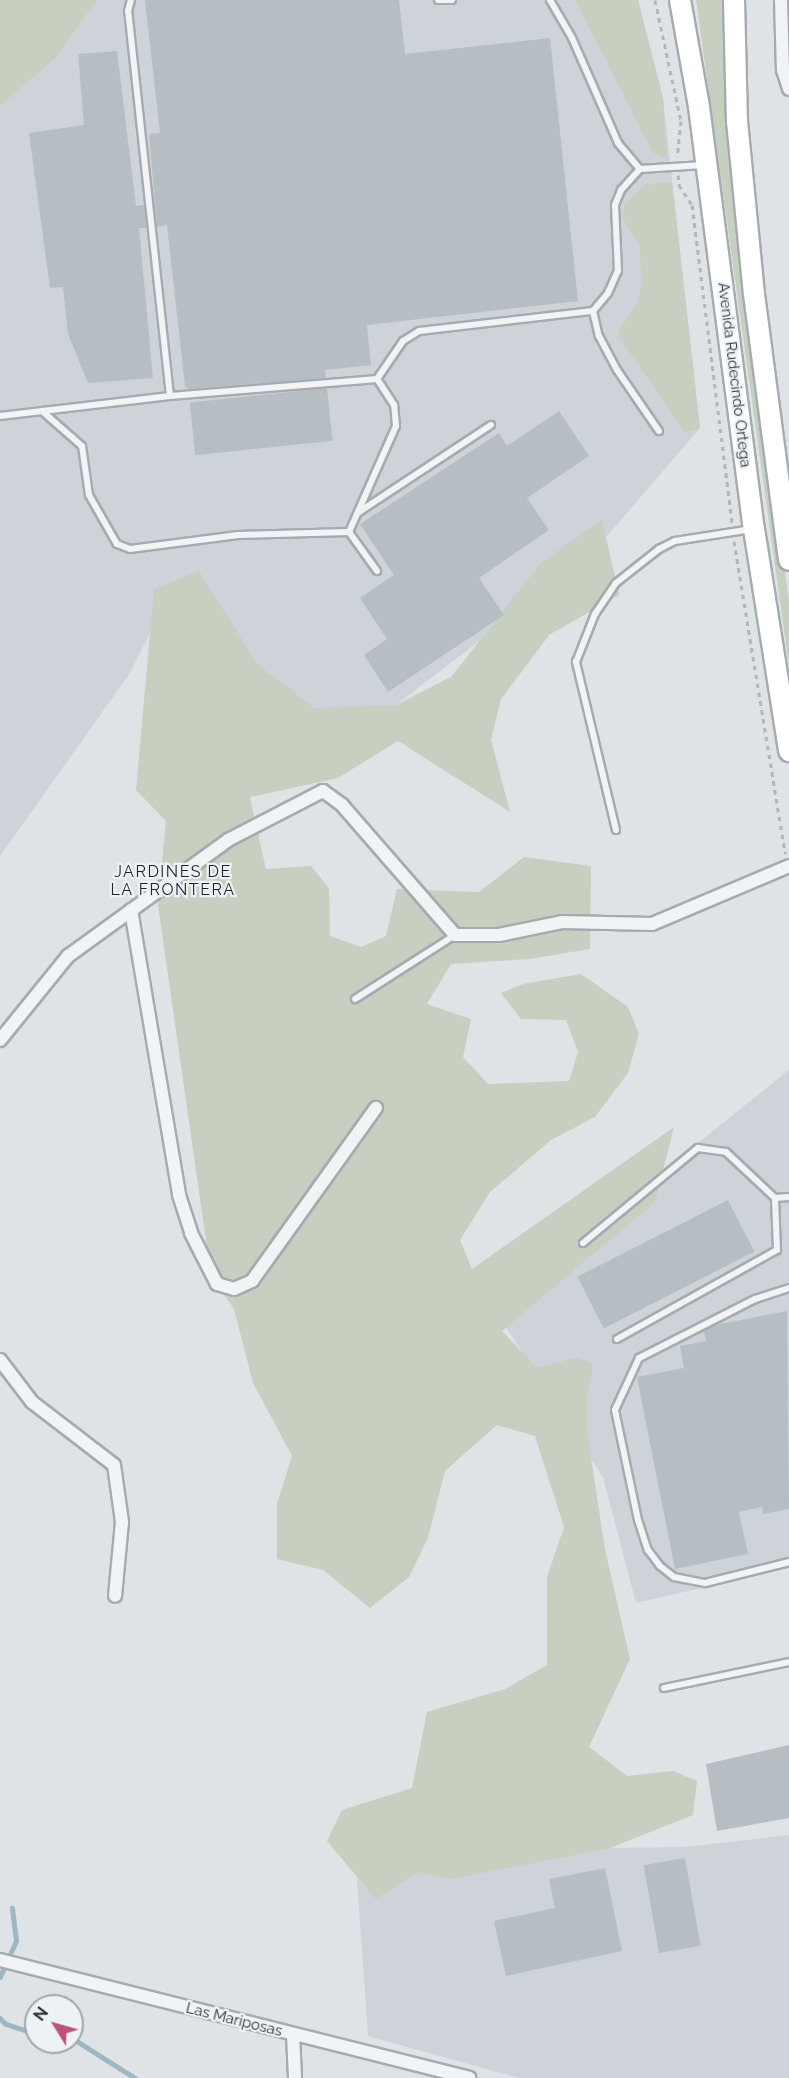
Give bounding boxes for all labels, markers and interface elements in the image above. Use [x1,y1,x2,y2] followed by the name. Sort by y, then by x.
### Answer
[714,281,754,469] street label: Avenida Rudecindo Ortega
[110,862,236,900] district label: JARDINES DE LA FRONTERA
[24,1994,84,2054] north arrow
[184,1999,284,2041] street label: Las Mariposas
[30,2003,52,2025] text: N

